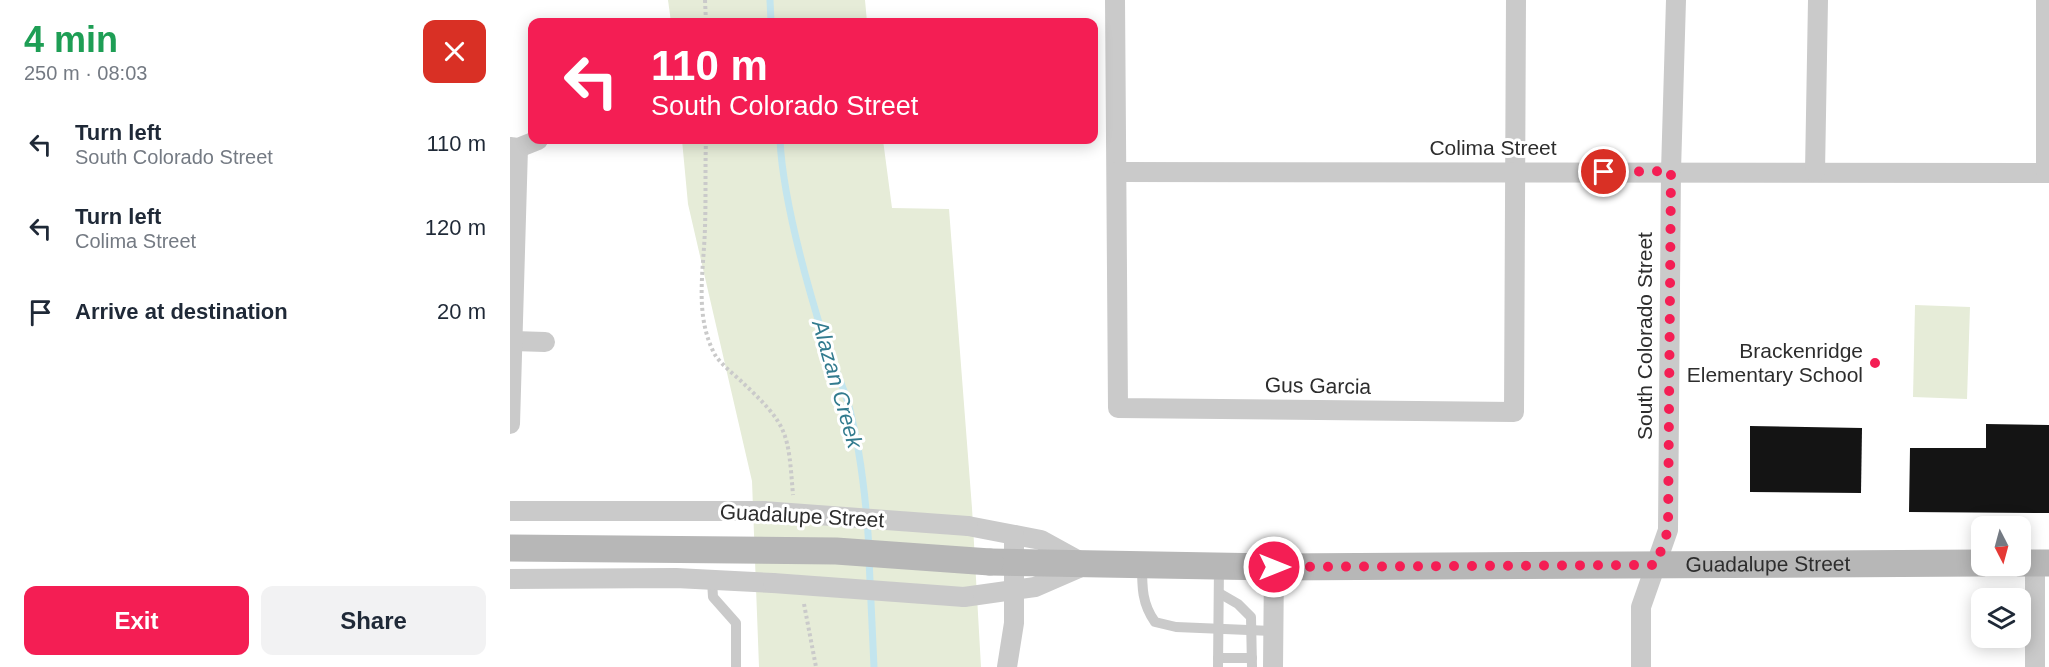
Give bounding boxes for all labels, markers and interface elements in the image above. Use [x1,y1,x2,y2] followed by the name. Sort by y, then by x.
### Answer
[24,19,118,60] text: 4 min
[423,20,486,83] button: close
[552,42,630,120] icon: left
[651,42,768,89] text: 110 m
[24,62,147,84] text: 250 m · 08:03
[651,91,918,121] text: South Colorado Street
[75,120,161,145] text: Turn left
[24,128,57,161] icon: left
[426,131,486,156] text: 110 m
[1429,136,1557,159] street label: Colima Street
[75,146,273,168] text: South Colorado Street
[1578,146,1629,197] pin
[1587,155,1620,188] icon: arrive
[75,204,161,229] text: Turn left
[24,212,57,245] icon: left
[425,215,486,240] text: 120 m
[75,230,196,252] text: Colima Street
[1633,232,1656,440] street label: South Colorado Street
[24,296,57,329] icon: arrive
[75,299,288,324] text: Arrive at destination
[437,299,486,324] text: 20 m
[807,315,868,452] water label: Alazan Creek
[1687,339,1863,386] place label: Brackenridge Elementary School
[1868,356,1882,370] marker: Brackenridge Elementary School
[1265,373,1372,398] street label: Gus Garcia
[719,500,885,531] street label: Guadalupe Street
[1971,516,2031,576] north arrow
[1971,516,2031,648] map controls
[1242,535,1306,599] position arrow
[1686,552,1851,576] street label: Guadalupe Street
[24,586,249,655] button: Exit
[261,586,486,655] button: Share
[1971,588,2031,648] button: layers

